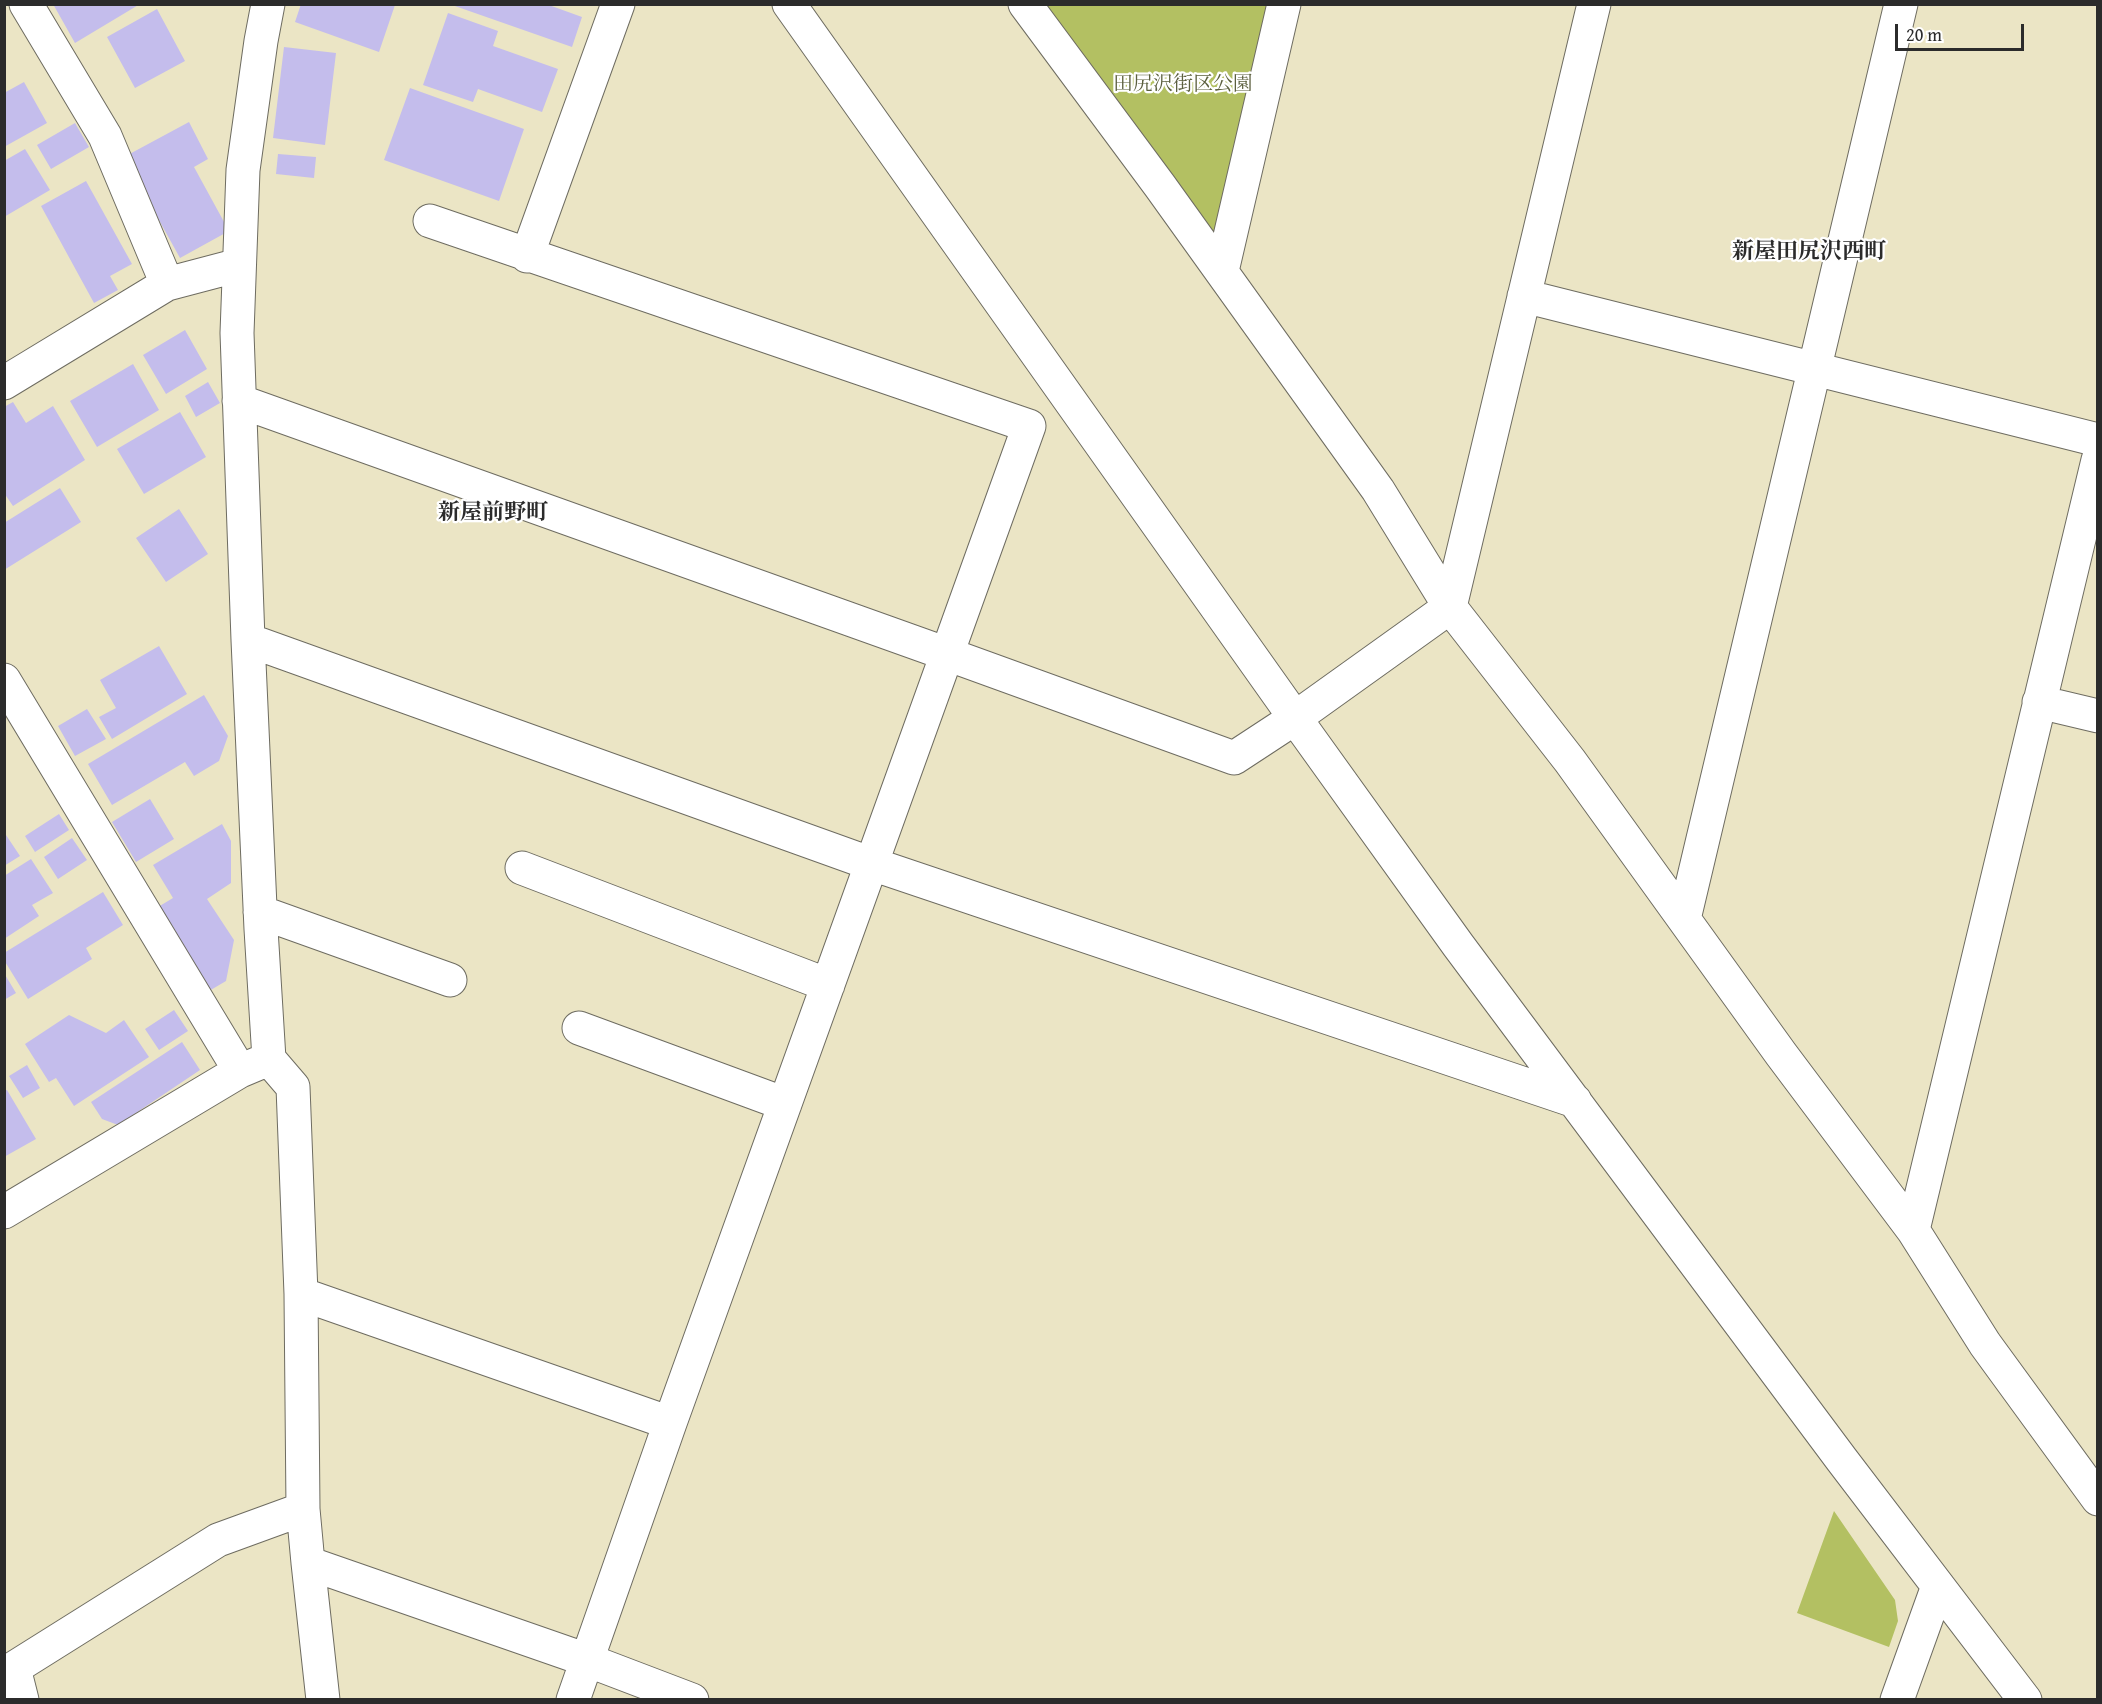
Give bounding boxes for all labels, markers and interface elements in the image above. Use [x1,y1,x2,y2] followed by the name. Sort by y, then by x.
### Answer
[1898,12,2027,50] scale bar
[1906,21,1942,48] text: 20 m
[1113,73,1253,97] park label: 田尻沢街区公園
[1732,239,1886,265] district label: 新屋田尻沢西町
[438,500,548,526] district label: 新屋前野町

